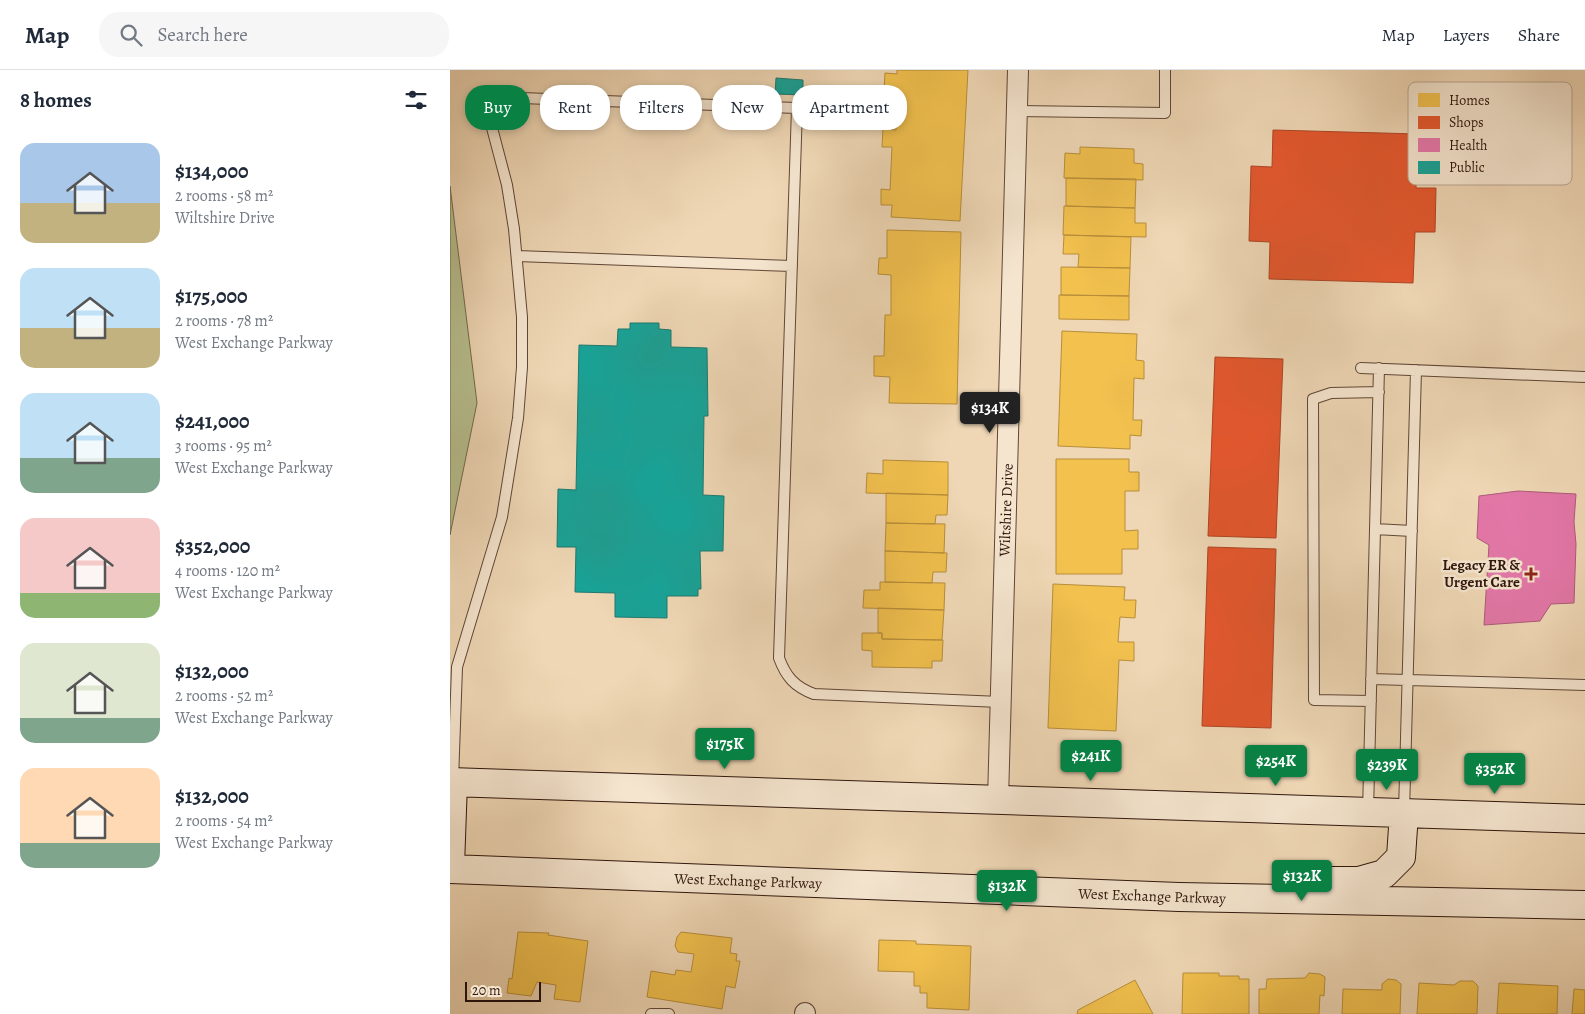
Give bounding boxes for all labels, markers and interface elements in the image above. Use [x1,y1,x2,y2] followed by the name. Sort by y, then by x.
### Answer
[99,12,449,57] search box
[25,19,69,51] text: Map
[117,21,145,49] icon: search
[157,22,248,48] text: Search here
[1382,23,1415,47] text: Map
[1443,23,1490,47] text: Layers
[1518,23,1560,47] text: Share
[1408,82,1572,185] legend
[465,85,530,130] chip: Buy
[540,85,610,130] chip: Rent
[620,85,702,130] chip: Filters
[712,85,782,130] chip: New
[792,85,907,130] chip: Apartment
[20,86,92,114] text: 8 homes
[402,86,430,114] icon: filters
[1449,91,1490,110] text: Homes
[1449,113,1484,132] text: Shops
[1449,136,1488,155] text: Health
[175,157,249,185] text: $134,000
[1449,158,1485,177] text: Public
[60,163,120,223] icon: home
[175,185,273,207] text: 2 rooms · 58 m²
[175,207,275,229] text: Wiltshire Drive
[175,282,248,310] text: $175,000
[60,288,120,348] icon: home
[175,310,273,332] text: 2 rooms · 78 m²
[175,332,333,354] text: West Exchange Parkway
[955,392,1025,434] pin: $134K
[971,397,1009,419] text: $134K
[175,407,250,435] text: $241,000
[60,413,120,473] icon: home
[175,435,272,457] text: 3 rooms · 95 m²
[175,457,333,479] text: West Exchange Parkway
[994,463,1018,558] street label: Wiltshire Drive
[175,532,250,560] text: $352,000
[60,538,120,598] icon: home
[1443,555,1520,592] place label: Legacy ER & Urgent Care
[175,560,280,582] text: 4 rooms · 120 m²
[1524,567,1538,581] marker: Legacy ER & Urgent Care
[175,582,333,604] text: West Exchange Parkway
[175,657,249,685] text: $132,000
[60,663,120,723] icon: home
[175,685,273,707] text: 2 rooms · 52 m²
[175,707,333,729] text: West Exchange Parkway
[690,728,760,770] pin: $175K
[706,733,744,755] text: $175K
[1056,740,1126,782] pin: $241K
[1241,744,1311,787] pin: $254K
[1072,745,1110,767] text: $241K
[1352,748,1422,791] pin: $239K
[1256,750,1296,772] text: $254K
[1460,752,1530,795] pin: $352K
[1367,754,1407,776] text: $239K
[1475,758,1515,780] text: $352K
[175,782,249,810] text: $132,000
[60,788,120,848] icon: home
[175,810,273,832] text: 2 rooms · 54 m²
[175,832,333,854] text: West Exchange Parkway
[1267,860,1337,902] pin: $132K
[1283,865,1321,887] text: $132K
[673,868,823,894] street label: West Exchange Parkway
[972,870,1042,912] pin: $132K
[988,875,1026,897] text: $132K
[1077,883,1227,909] street label: West Exchange Parkway
[465,979,541,1002] scale bar
[472,981,501,1000] text: 20 m

